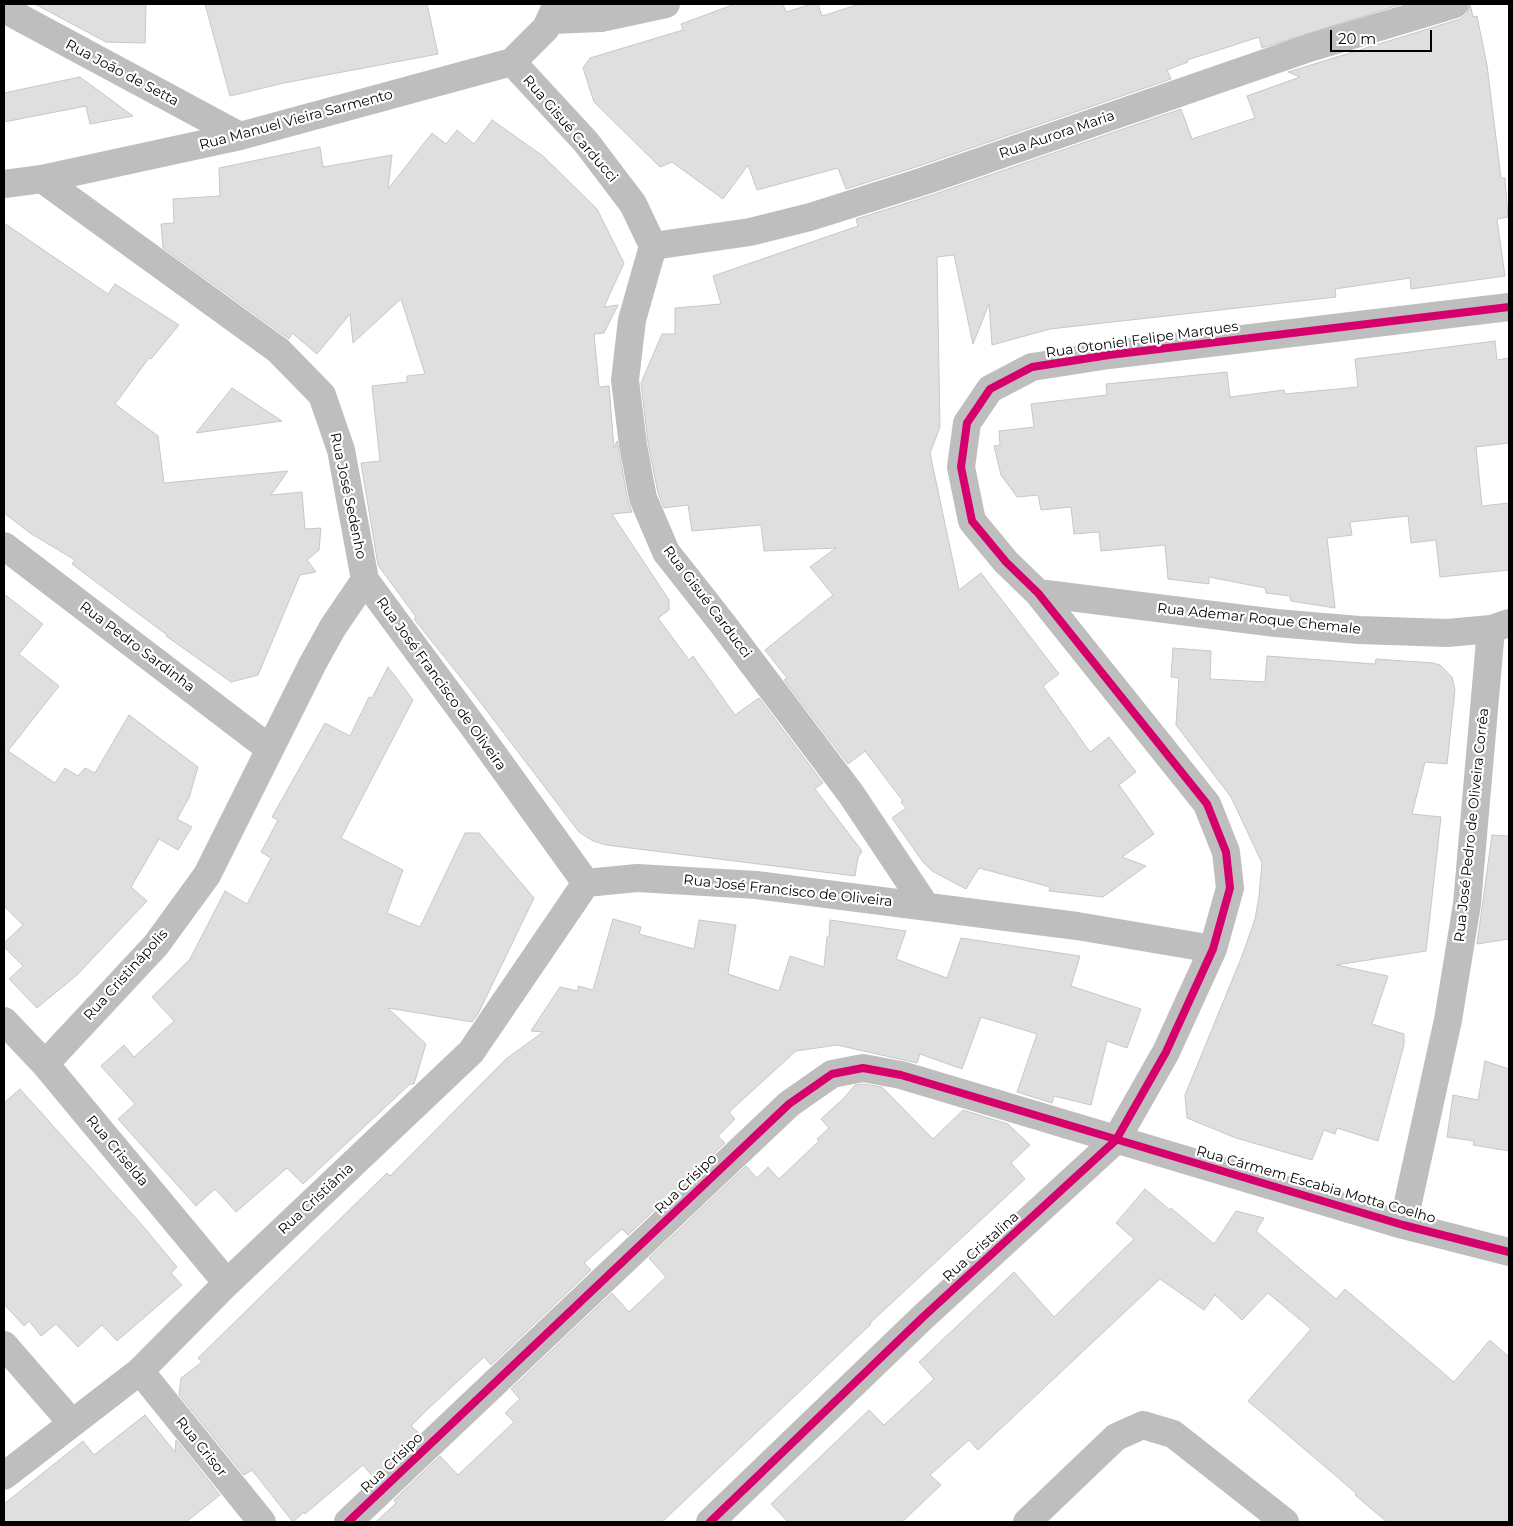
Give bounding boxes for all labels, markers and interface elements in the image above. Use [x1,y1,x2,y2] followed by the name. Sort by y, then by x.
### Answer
[1333,20,1436,52] scale bar
[1338,29,1376,48] text: 20 m
[63,36,181,110] street label: Rua João de Setta
[519,72,621,186] street label: Rua Gisué Carducci
[197,86,395,154] street label: Rua Manuel Vieira Sarmento
[997,107,1117,163] street label: Rua Aurora Maria
[1045,318,1239,362] street label: Rua Otoniel Felipe Marques
[326,431,370,561] street label: Rua José Sedenho
[659,543,755,661] street label: Rua Gisué Carducci
[372,594,510,774] street label: Rua José Francisco de Oliveira
[76,598,198,696] street label: Rua Pedro Sardinha
[1156,600,1362,638] street label: Rua Ademar Roque Chemale
[1451,707,1493,943] street label: Rua José Pedro de Oliveira Corrêa
[683,872,893,910] street label: Rua José Francisco de Oliveira
[81,926,171,1024] street label: Rua Cristinápolis
[82,1112,152,1190] street label: Rua Criselda
[1194,1143,1438,1227] street label: Rua Cármem Escabia Motta Coelho
[652,1150,720,1218] street label: Rua Crisipo
[275,1160,357,1238] street label: Rua Cristiânia
[940,1209,1022,1285] street label: Rua Cristalina
[172,1414,230,1480] street label: Rua Crisor
[358,1429,426,1497] street label: Rua Crisipo

